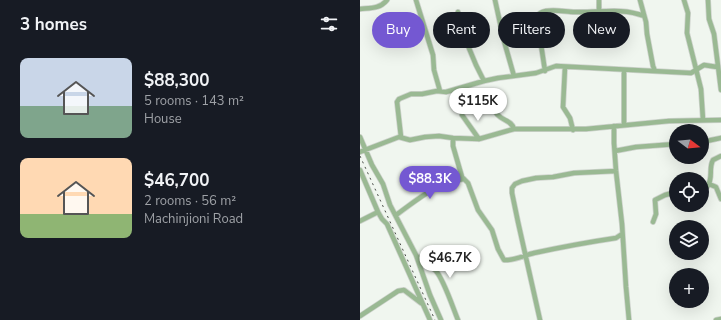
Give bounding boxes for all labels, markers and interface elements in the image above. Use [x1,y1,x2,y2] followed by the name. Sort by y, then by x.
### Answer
[372,12,425,48] chip: Buy
[433,12,490,48] chip: Rent
[498,12,565,48] chip: Filters
[573,12,630,48] chip: New
[20,13,87,36] text: 3 homes
[318,13,340,35] icon: filters
[144,69,209,92] text: $88,300
[52,74,100,122] icon: home
[450,88,506,122] pin: $115K
[144,92,244,110] text: 5 rooms · 143 m²
[458,92,498,110] text: $115K
[144,110,182,128] text: House
[669,124,709,164] north arrow
[669,124,709,308] map controls
[397,166,463,200] pin: $88.3K
[144,169,209,192] text: $46,700
[408,170,452,188] text: $88.3K
[669,172,709,212] button: locate
[52,174,100,222] icon: home
[144,192,236,210] text: 2 rooms · 56 m²
[144,210,243,228] text: Machinjioni Road
[669,220,709,260] button: layers
[417,245,483,279] pin: $46.7K
[428,249,472,267] text: $46.7K
[669,268,709,308] button: +

